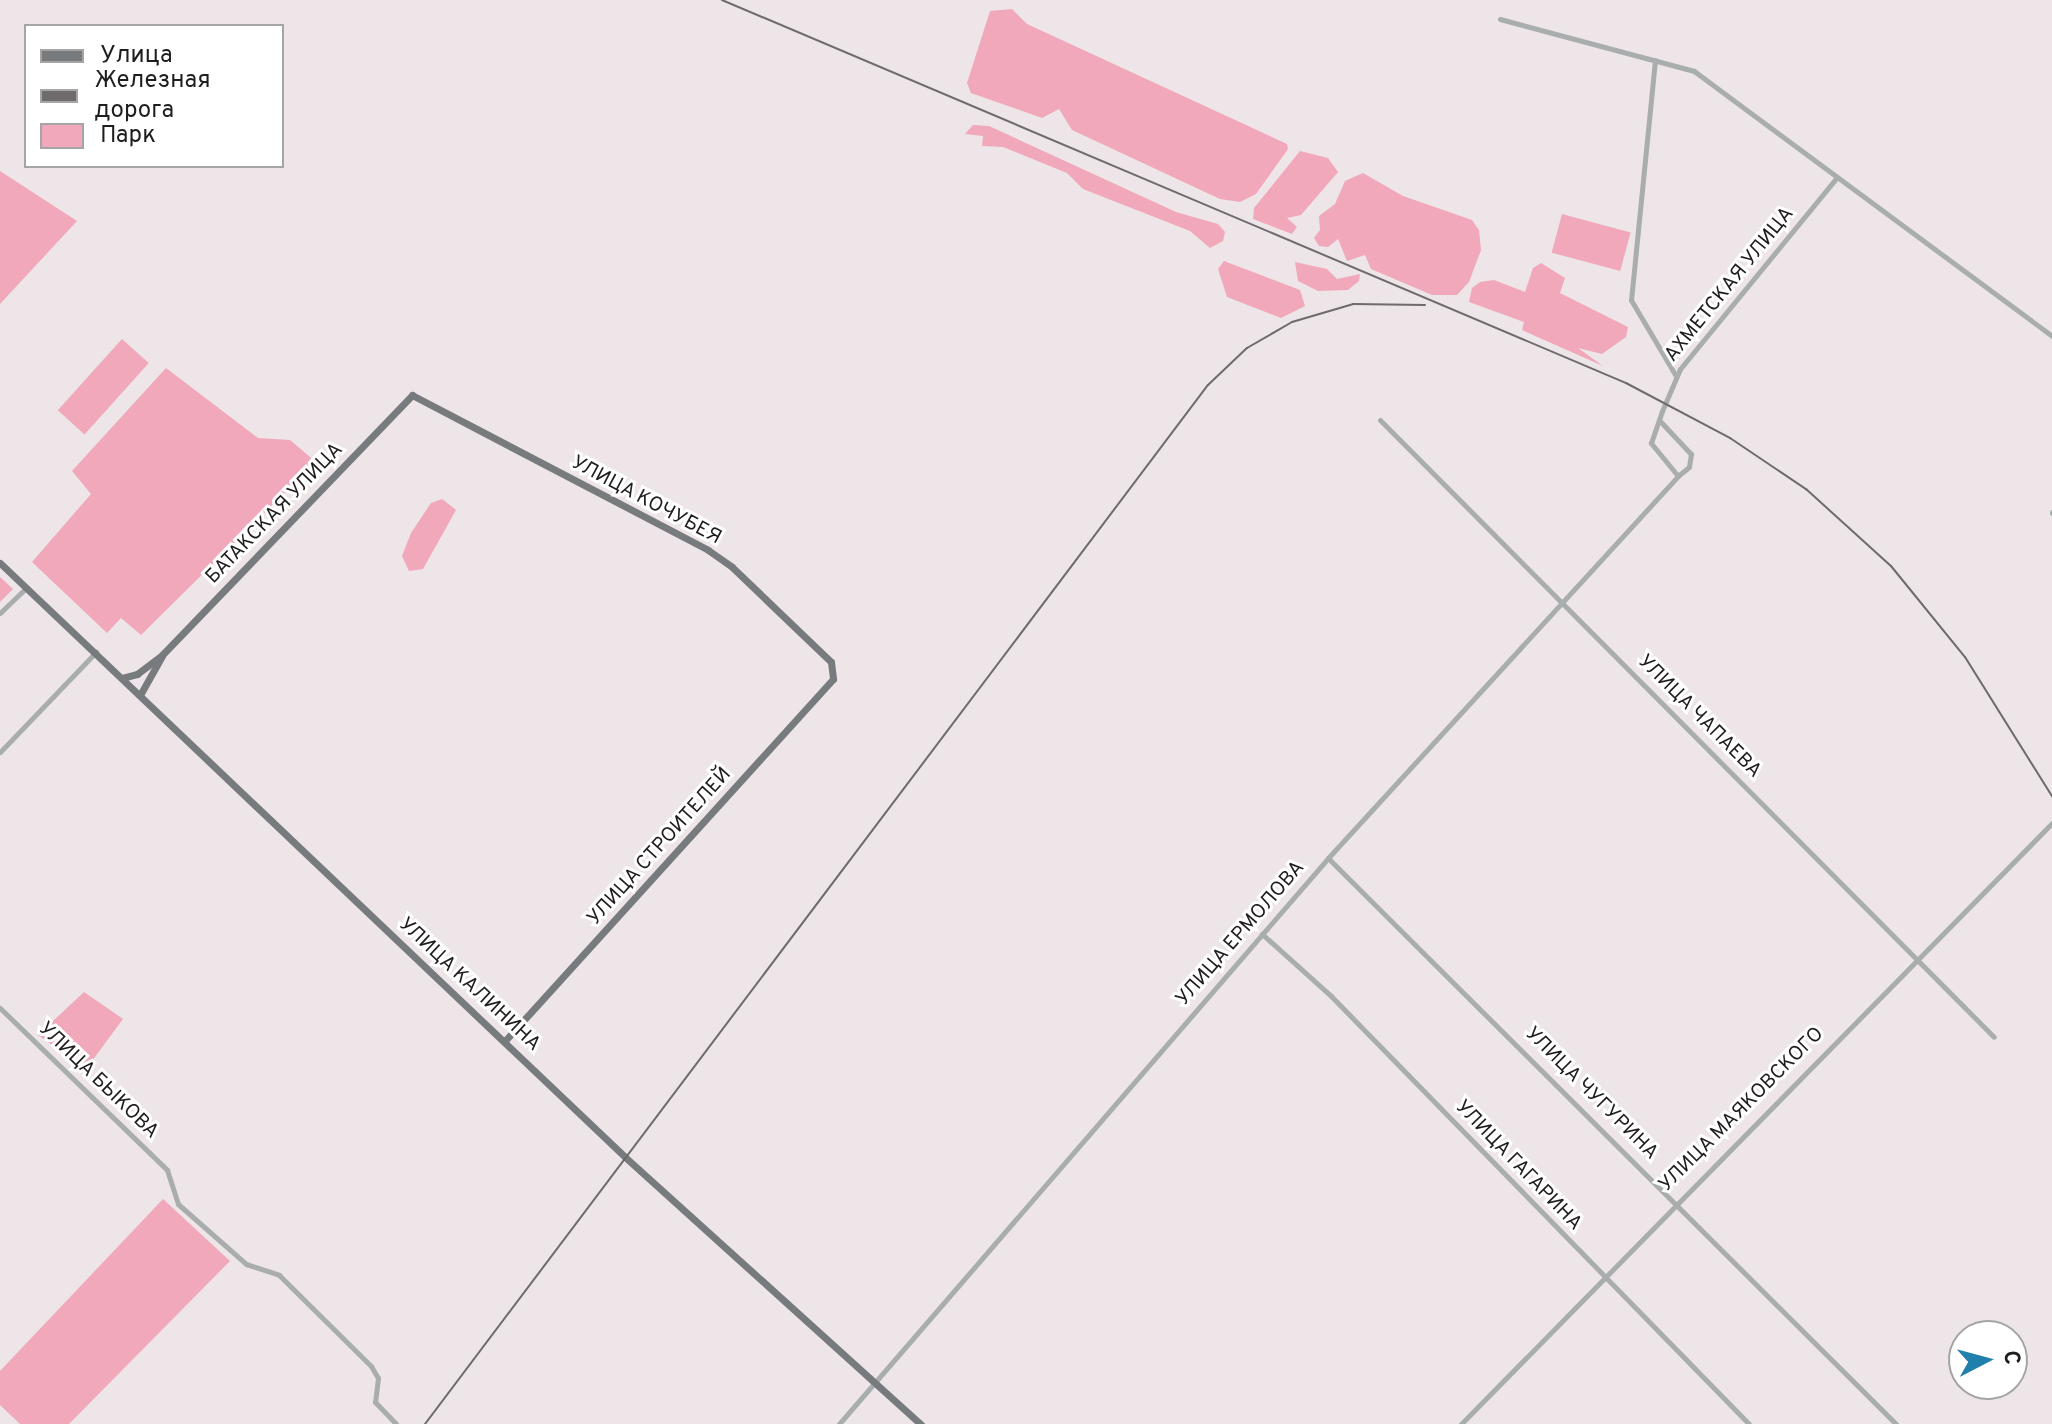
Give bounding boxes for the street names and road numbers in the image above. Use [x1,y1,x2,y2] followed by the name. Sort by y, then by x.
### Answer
[1660,203,1800,367] street label: АХМЕТСКАЯ УЛИЦА
[201,438,349,590] street label: БАТАКСКАЯ УЛИЦА
[567,451,725,551] street label: УЛИЦА КОЧУБЕЯ
[1632,650,1766,784] street label: УЛИЦА ЧАПАЕВА
[583,763,737,931] street label: УЛИЦА СТРОИТЕЛЕЙ
[1171,856,1311,1012] street label: УЛИЦА ЕРМОЛОВА
[393,913,545,1057] street label: УЛИЦА КАЛИНИНА
[33,1017,163,1145] street label: УЛИЦА БЫКОВА
[1519,1022,1663,1166] street label: УЛИЦА ЧУГУРИНА
[1654,1022,1830,1198] street label: УЛИЦА МАЯКОВСКОГО
[1449,1096,1587,1236] street label: УЛИЦА ГАГАРИНА

